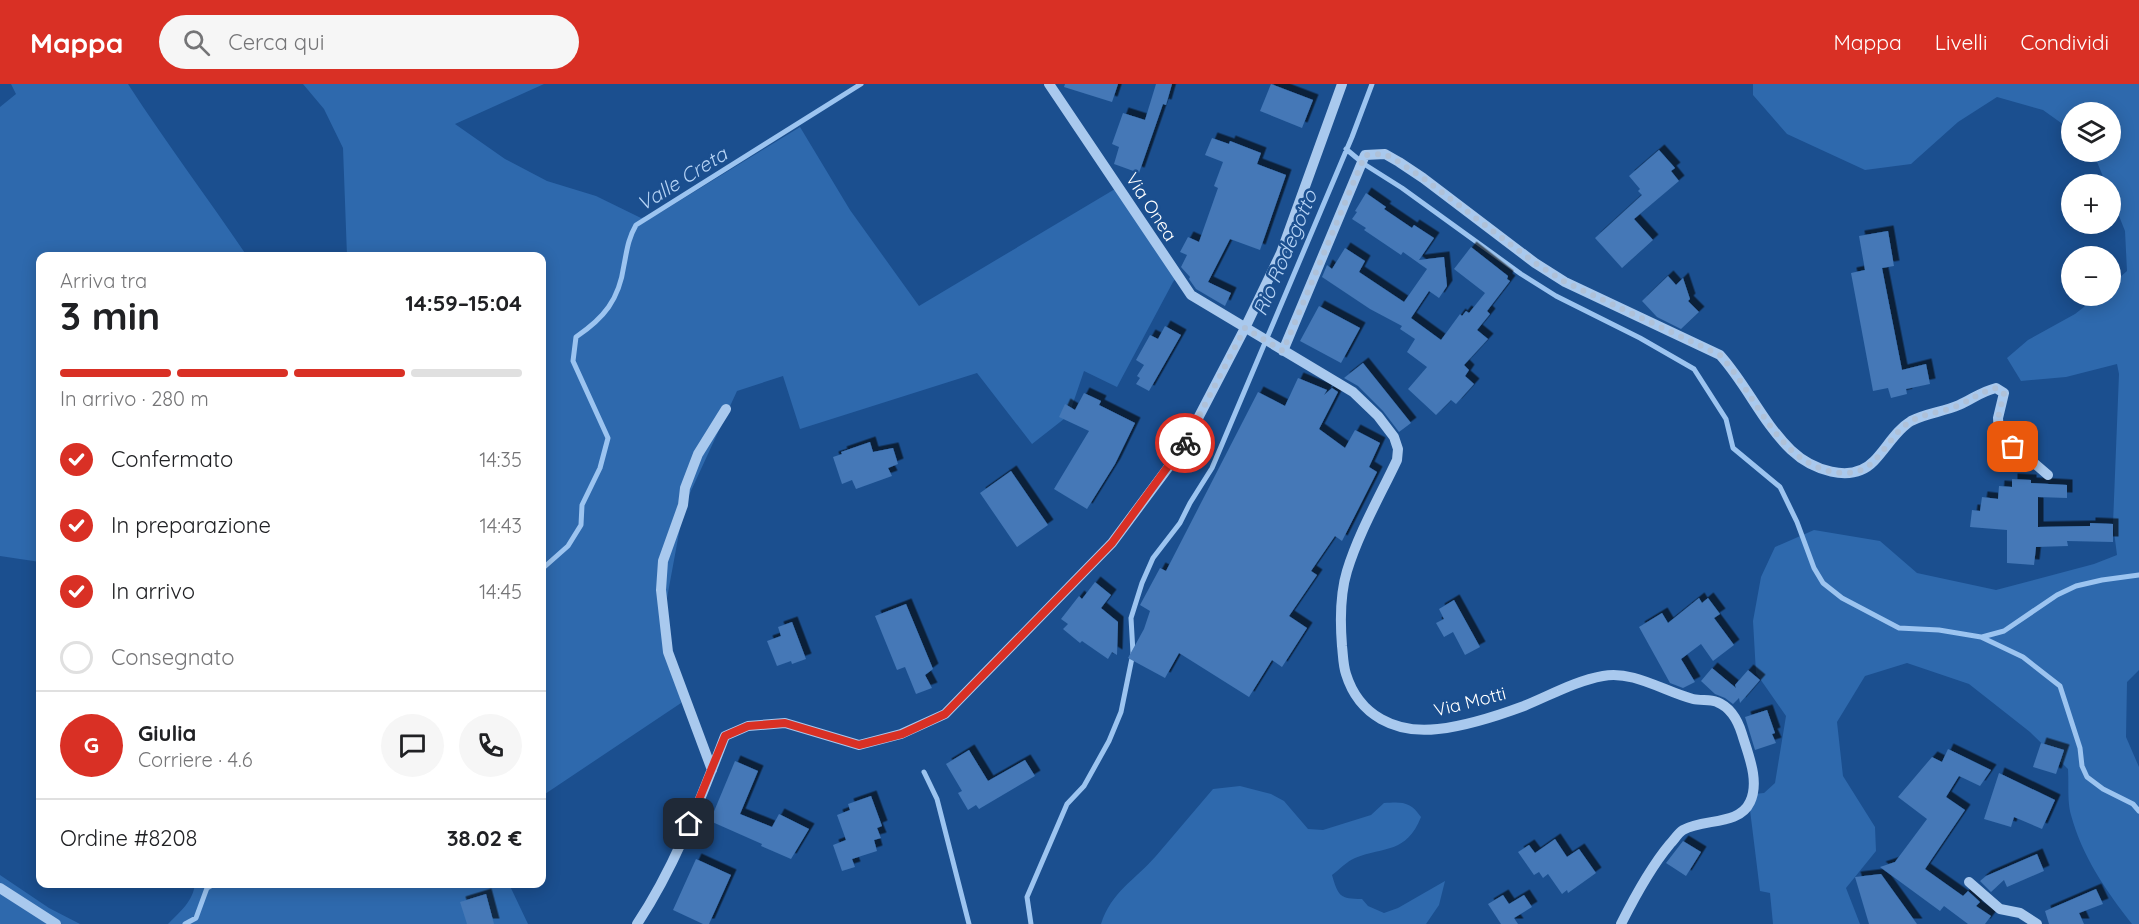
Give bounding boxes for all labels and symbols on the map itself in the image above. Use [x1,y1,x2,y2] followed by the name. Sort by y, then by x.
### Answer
[632,140,733,216] water label: Valle Creta
[1121,168,1182,245] street label: Via Onea
[1247,186,1323,319] water label: Rio Rodegotto
[1155,413,1215,473] courier
[1987,421,2038,472] pin
[1431,681,1508,722] street label: Via Motti
[663,798,714,849] pin

